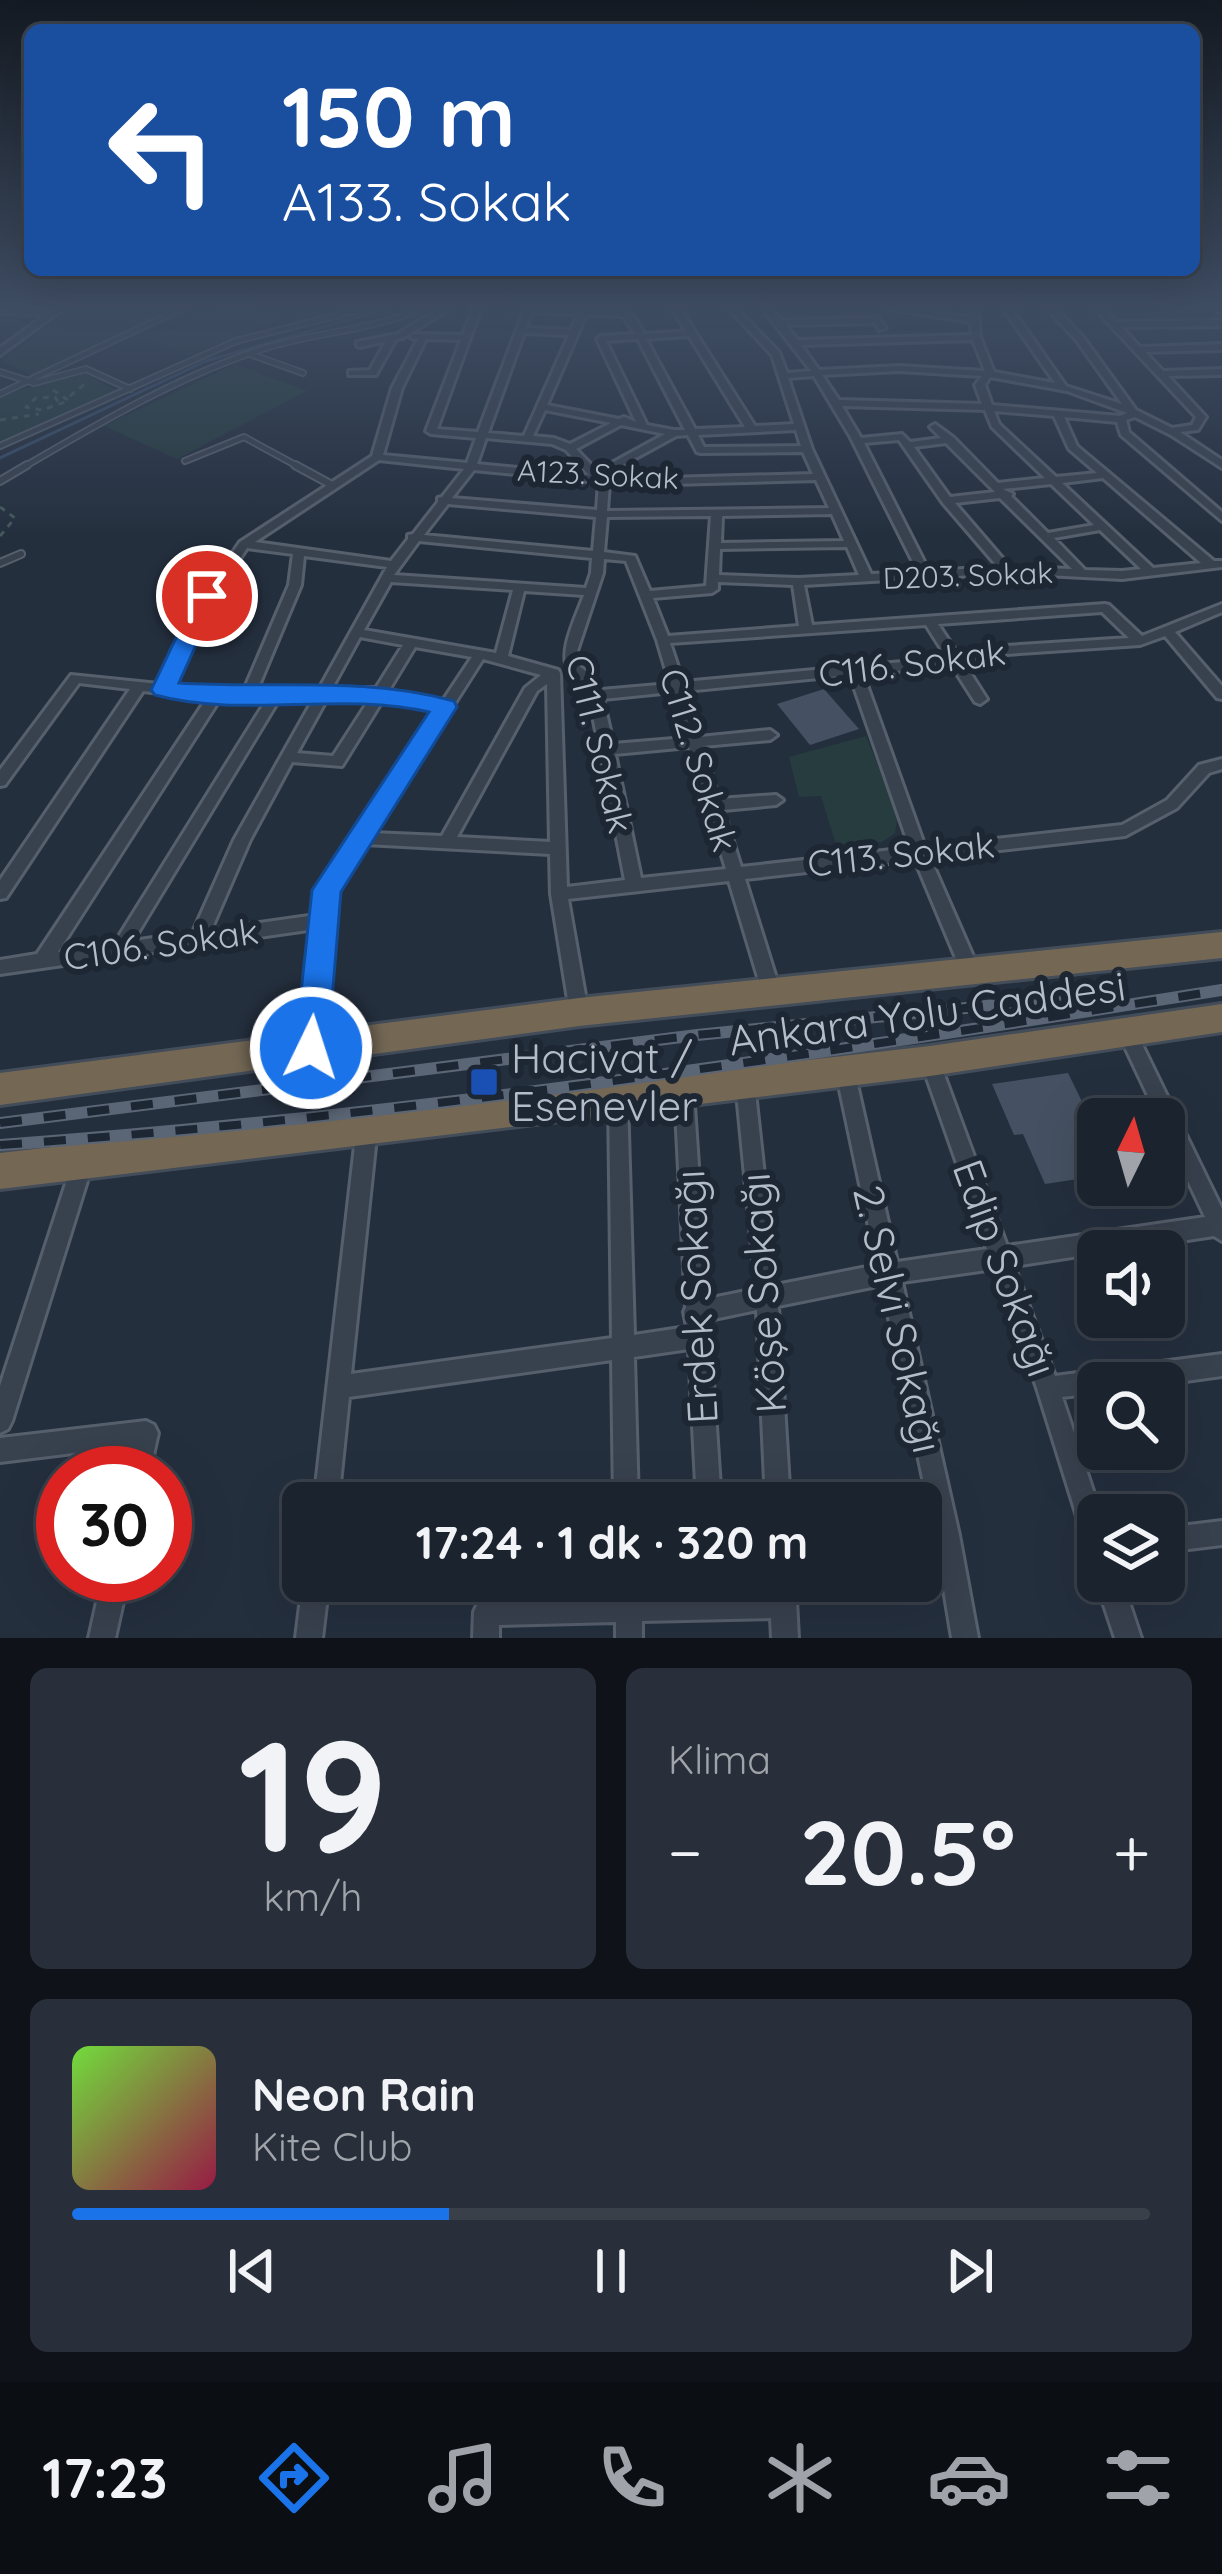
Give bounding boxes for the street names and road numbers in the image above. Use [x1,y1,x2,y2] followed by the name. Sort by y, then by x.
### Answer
[516,451,680,497] street label: A123. Sokak
[882,553,1054,597] street label: D203. Sokak
[816,629,1008,696] street label: C116. Sokak
[557,650,644,838] street label: C111. Sokak
[650,663,749,857] street label: C112. Sokak
[805,821,997,886] street label: C113. Sokak
[61,908,261,979] street label: C106. Sokak
[725,958,1129,1067] street label: Ankara Yolu Caddesi
[942,1152,1069,1384] street label: Edip Sokağı
[662,1169,729,1425] street label: Erdek Sokağı
[728,1171,797,1415] street label: Köşe Sokağı
[842,1180,955,1458] street label: 2. Selvi Sokağı

